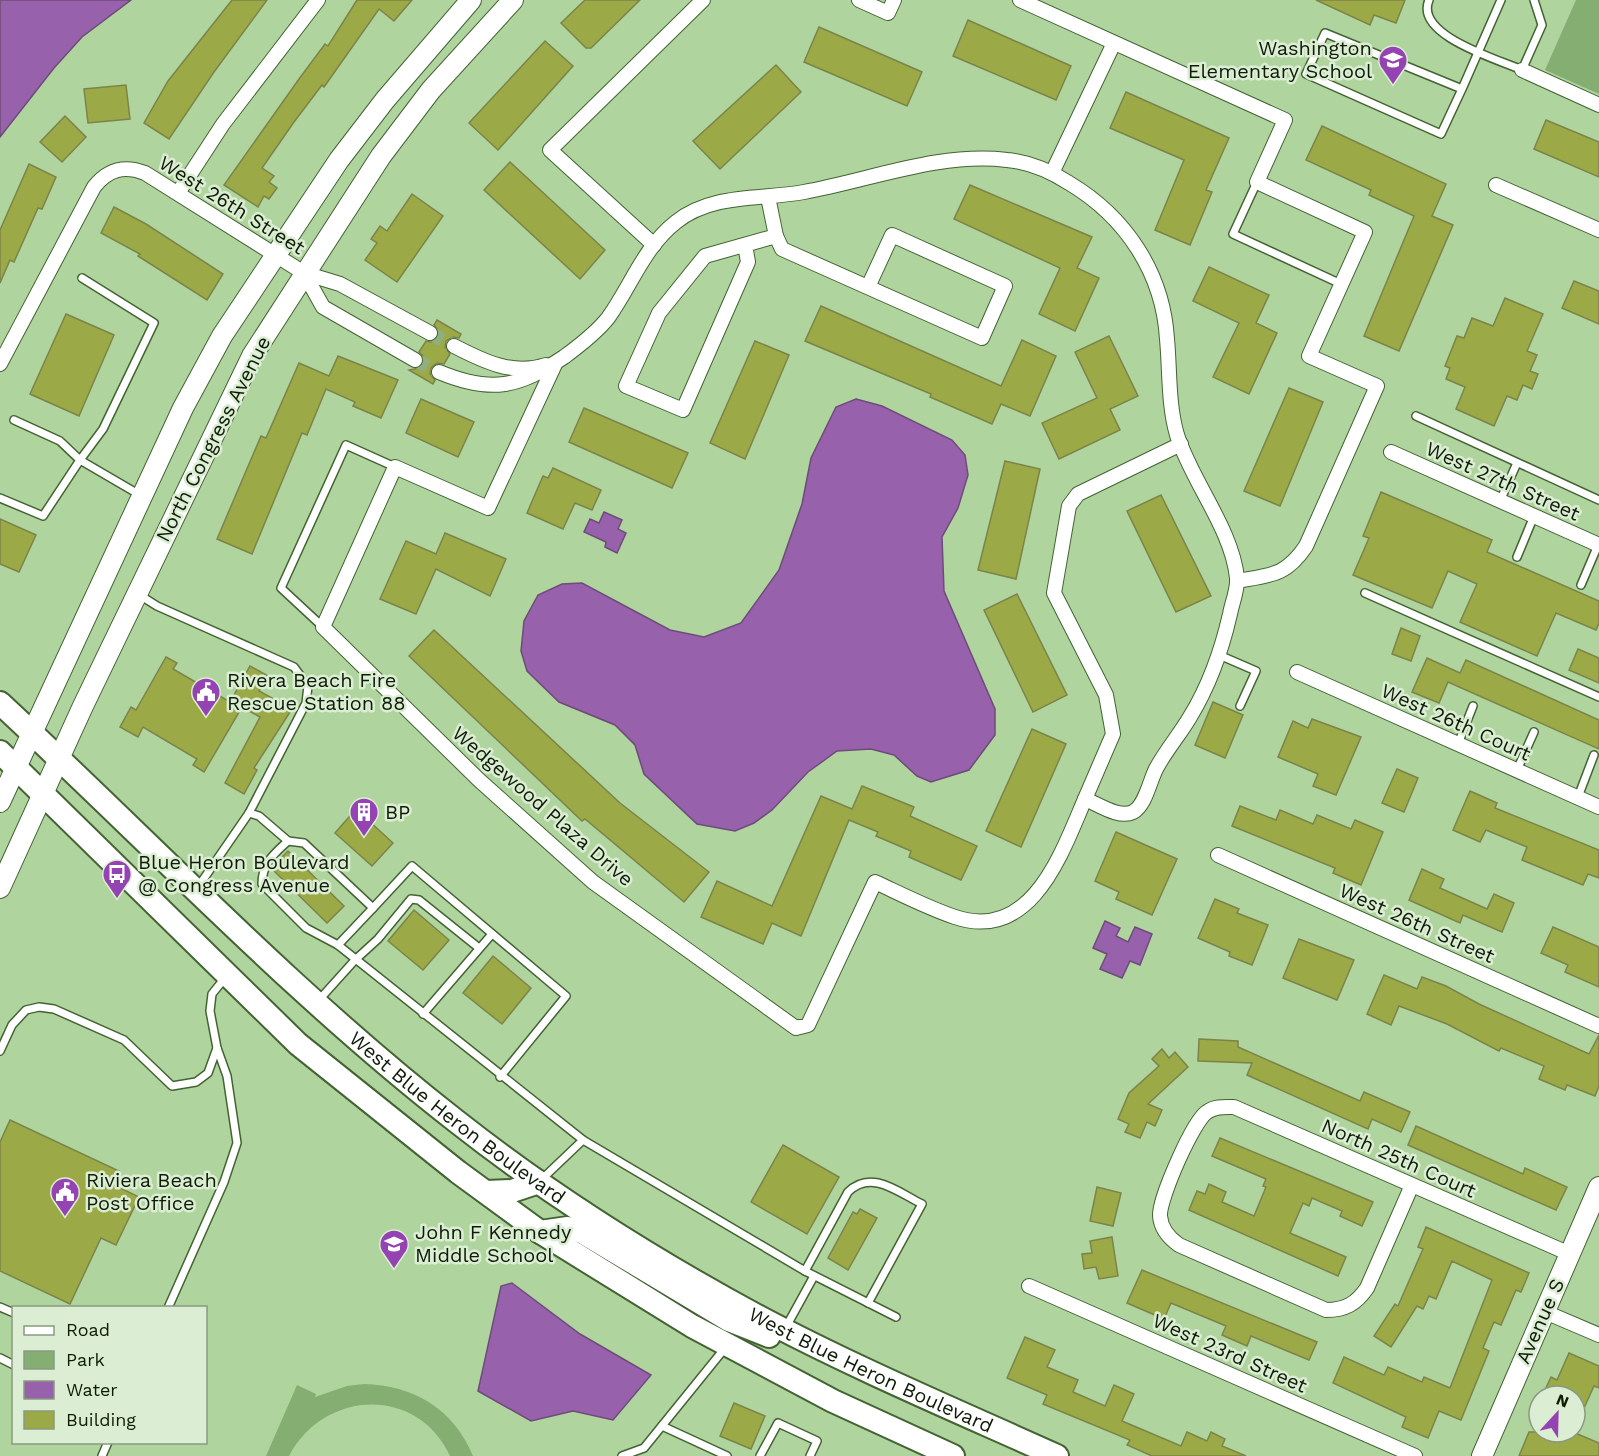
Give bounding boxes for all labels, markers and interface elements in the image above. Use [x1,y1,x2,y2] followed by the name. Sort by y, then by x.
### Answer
[1188,36,1372,83] place label: Washington Elementary School
[1377,44,1409,86] school or university icon: Washington Elementary School
[155,150,310,260] street label: West 26th Street
[151,332,275,546] street label: North Congress Avenue
[1422,436,1584,526] street label: West 27th Street
[227,668,406,715] place label: Rivera Beach Fire Rescue Station 88
[190,676,222,718] public building icon: Rivera Beach Fire Rescue Station 88
[1377,678,1535,766] street label: West 26th Court
[448,721,638,891] street label: Wedgewood Plaza Drive
[348,796,380,838] building icon: BP
[385,800,410,824] place label: BP
[138,850,350,897] place label: Blue Heron Boulevard @ Congress Avenue
[101,858,133,900] bus stop icon: Blue Heron Boulevard @ Congress Avenue
[1336,878,1499,968] street label: West 26th Street
[344,1026,570,1209] street label: West Blue Heron Boulevard
[1318,1113,1481,1203] street label: North 25th Court
[86,1168,217,1215] place label: Riviera Beach Post Office
[49,1176,81,1218] public building icon: Riviera Beach Post Office
[415,1220,572,1267] place label: John F Kennedy Middle School
[378,1228,410,1270] school or university icon: John F Kennedy Middle School
[1511,1275,1569,1367] street label: Avenue S
[745,1302,997,1438] street label: West Blue Heron Boulevard
[12,1306,207,1444] legend
[1149,1308,1312,1398] street label: West 23rd Street
[66,1319,110,1340] text: Road
[66,1349,105,1370] text: Park
[66,1379,118,1400] text: Water
[1527,1384,1587,1444] north arrow
[1553,1390,1571,1412] text: N
[66,1409,136,1430] text: Building

